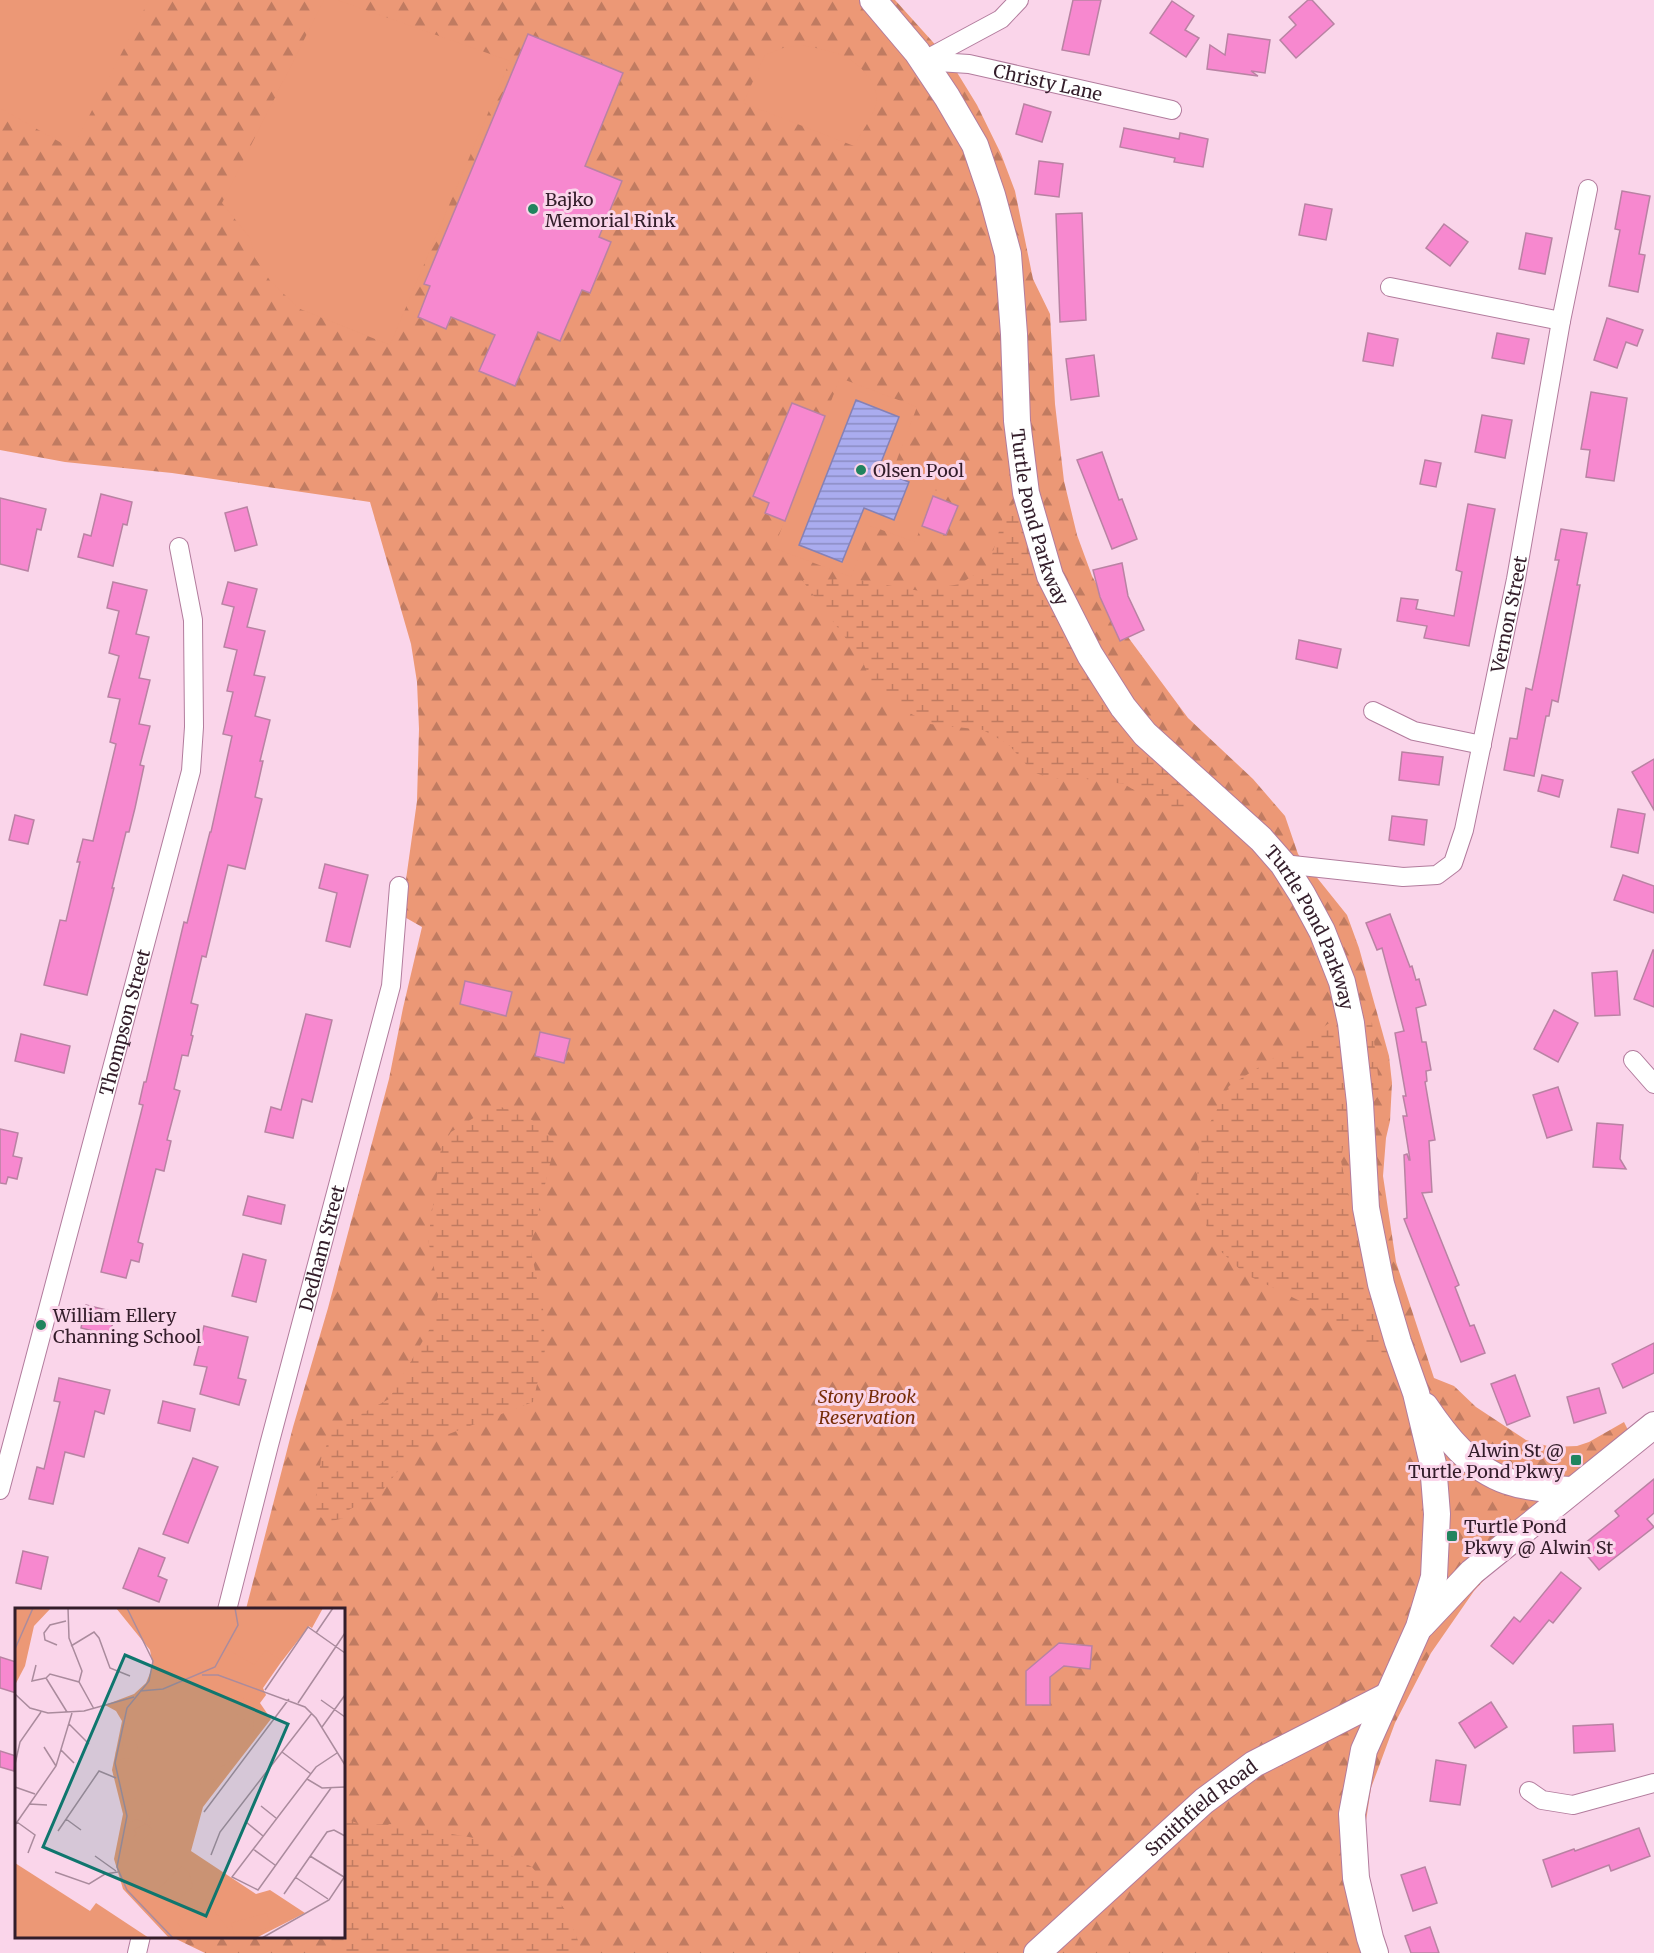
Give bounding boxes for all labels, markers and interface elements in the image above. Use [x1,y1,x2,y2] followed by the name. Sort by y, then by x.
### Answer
[991,58,1105,105] street label: Christy Lane
[545,188,676,232] place label: Bajko Memorial Rink
[526,202,540,216] marker: Bajko Memorial Rink
[1007,428,1075,609] street label: Turtle Pond Parkway
[873,459,965,482] place label: Olsen Pool
[854,463,868,477] marker: Olsen Pool
[1485,554,1531,676] street label: Vernon Street
[1260,840,1359,1012] street label: Turtle Pond Parkway
[94,946,155,1098] street label: Thompson Street
[294,1182,349,1314] street label: Dedham Street
[52,1304,202,1348] place label: William Ellery Channing School
[34,1318,48,1332] marker: William Ellery Channing School
[818,1385,916,1429] park label: Stony Brook Reservation
[1408,1439,1565,1483] place label: Alwin St @ Turtle Pond Pkwy
[1569,1453,1583,1467] marker: Alwin St @ Turtle Pond Pkwy
[1464,1515,1613,1559] place label: Turtle Pond Pkwy @ Alwin St
[1445,1529,1459,1543] marker: Turtle Pond Pkwy @ Alwin St
[15,1608,345,1938] inset map
[1140,1754,1261,1861] street label: Smithfield Road

